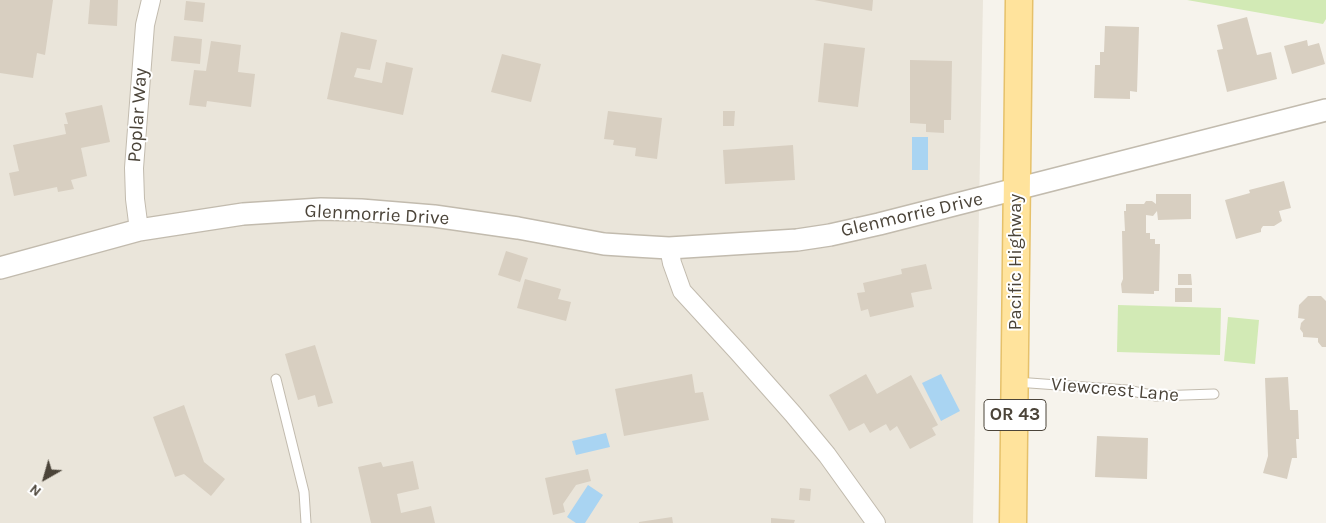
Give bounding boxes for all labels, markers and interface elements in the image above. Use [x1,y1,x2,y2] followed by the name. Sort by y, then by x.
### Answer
[123,67,153,163] street label: Poplar Way
[839,188,985,242] street label: Glenmorrie Drive
[1005,194,1027,330] street label: Pacific Highway
[304,200,450,230] street label: Glenmorrie Drive
[1050,373,1180,407] street label: Viewcrest Lane
[984,400,1046,430] road number: OR 43
[20,453,70,503] north arrow
[26,480,45,500] text: N

